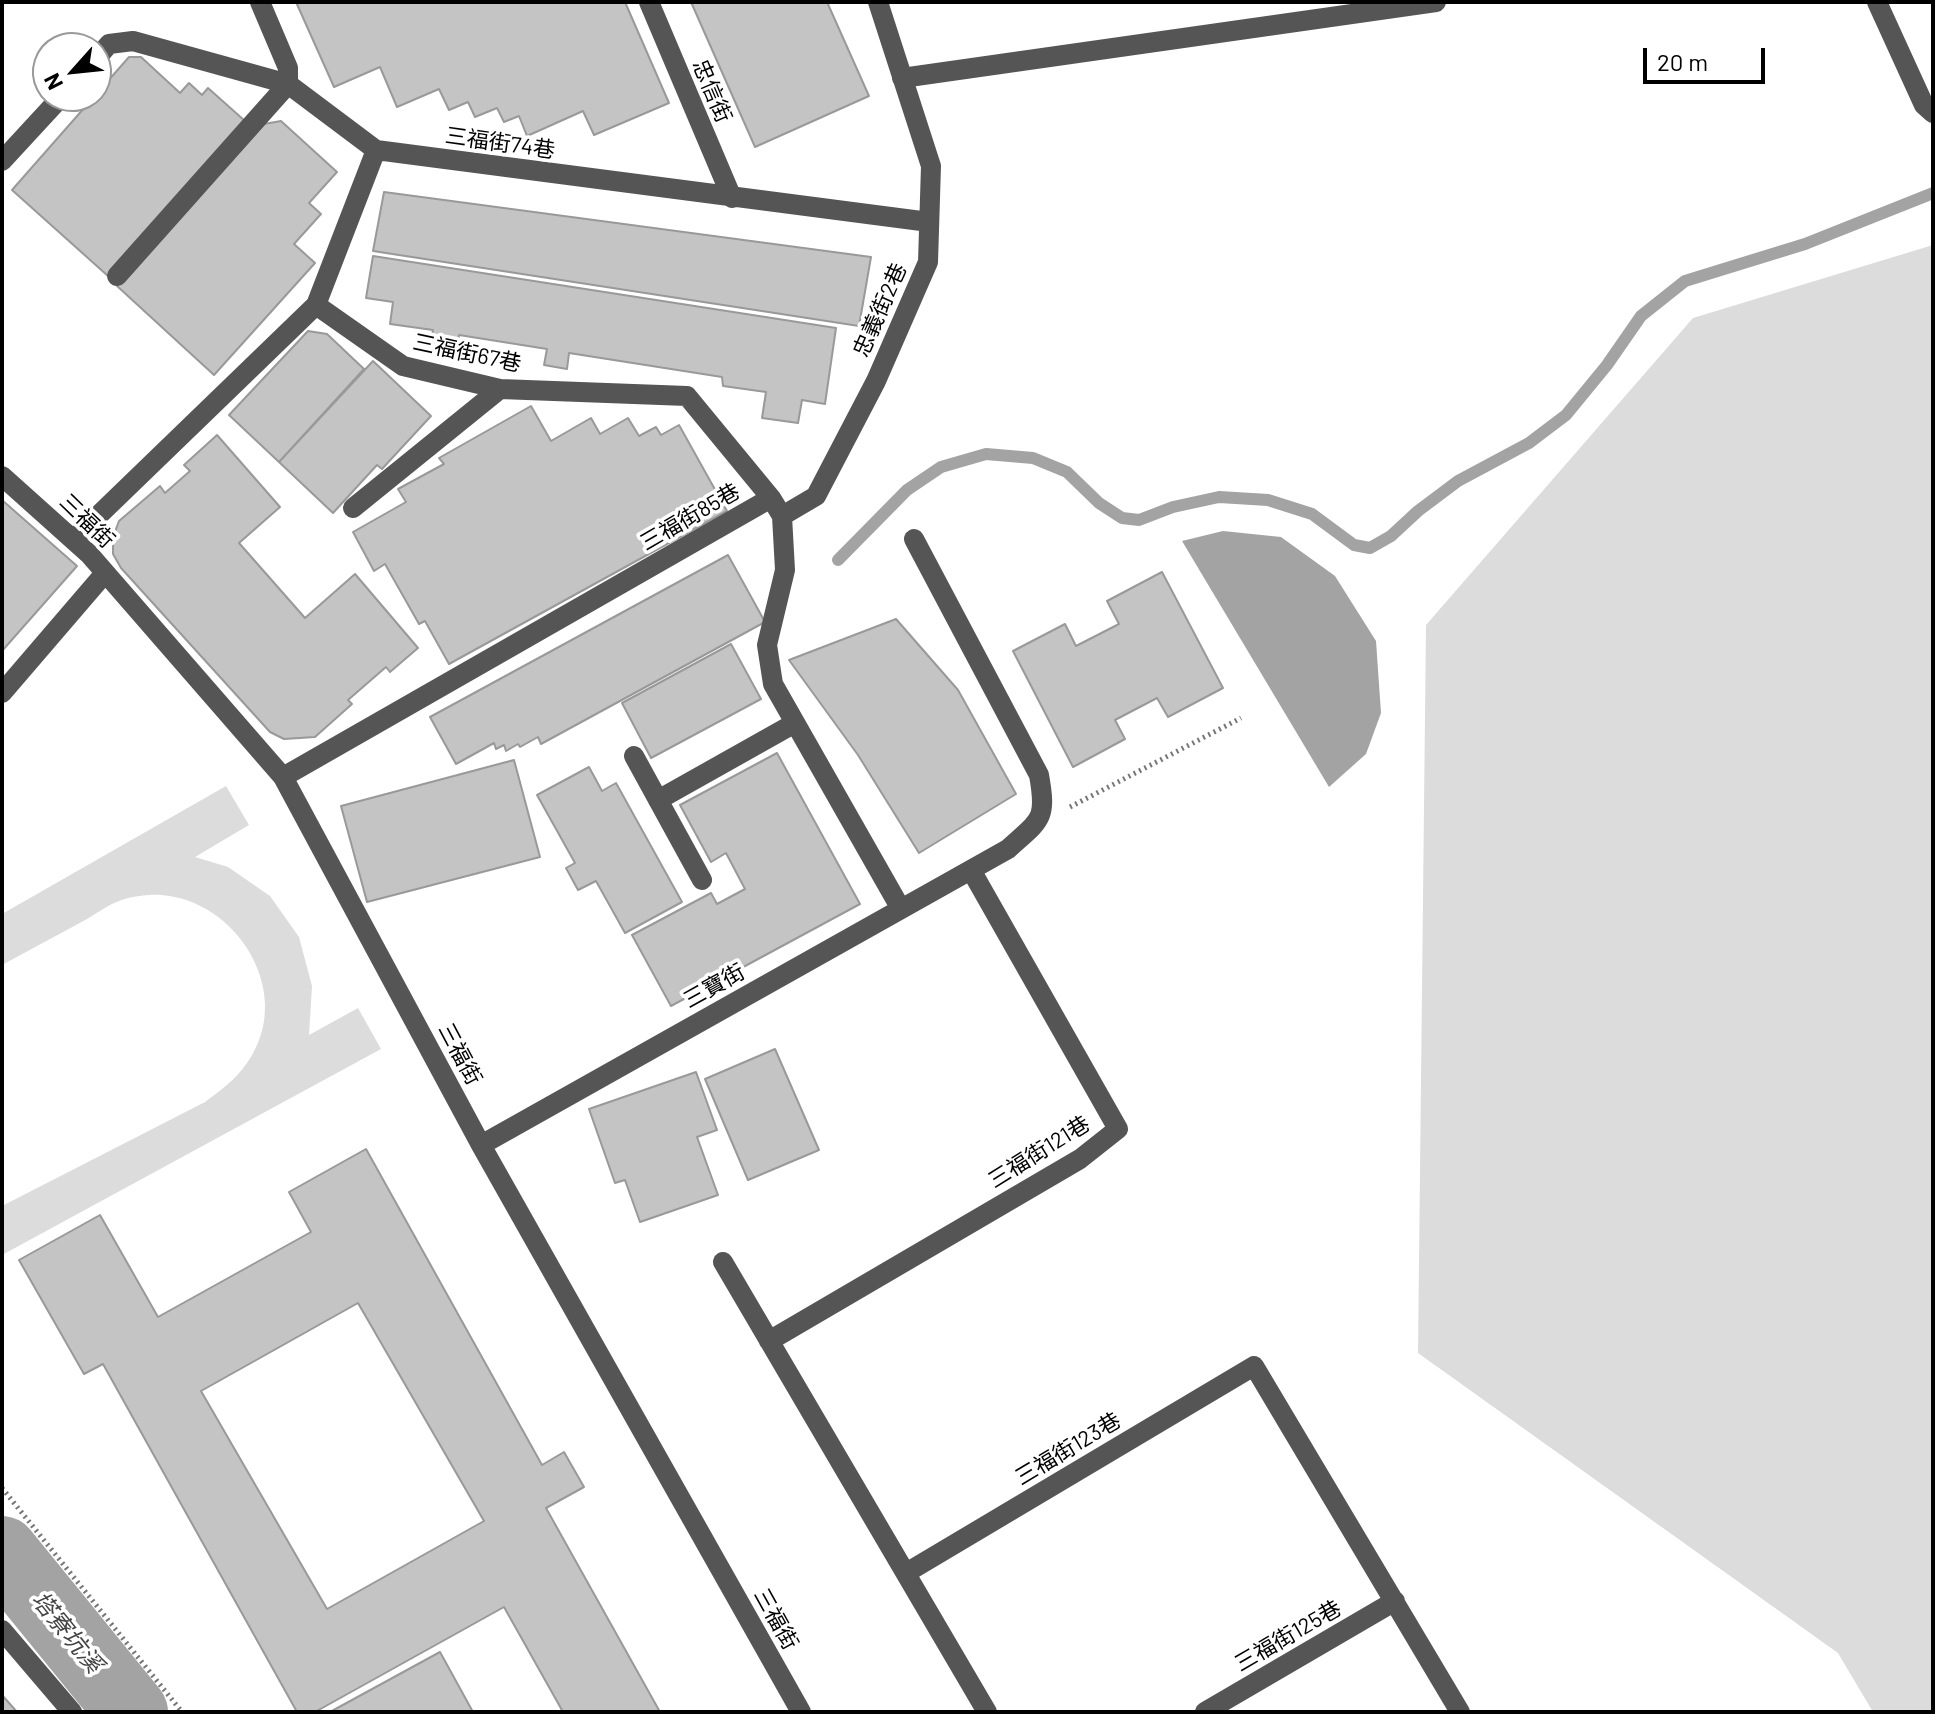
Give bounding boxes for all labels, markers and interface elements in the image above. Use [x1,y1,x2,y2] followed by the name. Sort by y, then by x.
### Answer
[32,32,112,112] north arrow
[1647,32,1769,82] scale bar
[1657,47,1708,76] text: 20 m
[687,55,737,127] street label: 忠信街
[37,70,67,94] text: N
[443,122,557,164] street label: 三福街74巷
[848,259,912,361] street label: 忠義街2巷
[411,329,523,377] street label: 三福街67巷
[635,478,745,556] street label: 三福街85巷
[54,489,120,553] street label: 三福街
[679,958,749,1014] street label: 三寶街
[433,1019,487,1089] street label: 三福街
[983,1110,1095,1194] street label: 三福街121巷
[1010,1407,1126,1491] street label: 三福街123巷
[748,1584,804,1654] street label: 三福街
[26,1586,108,1678] water label: 塔寮坑溪
[1230,1595,1346,1677] street label: 三福街125巷

